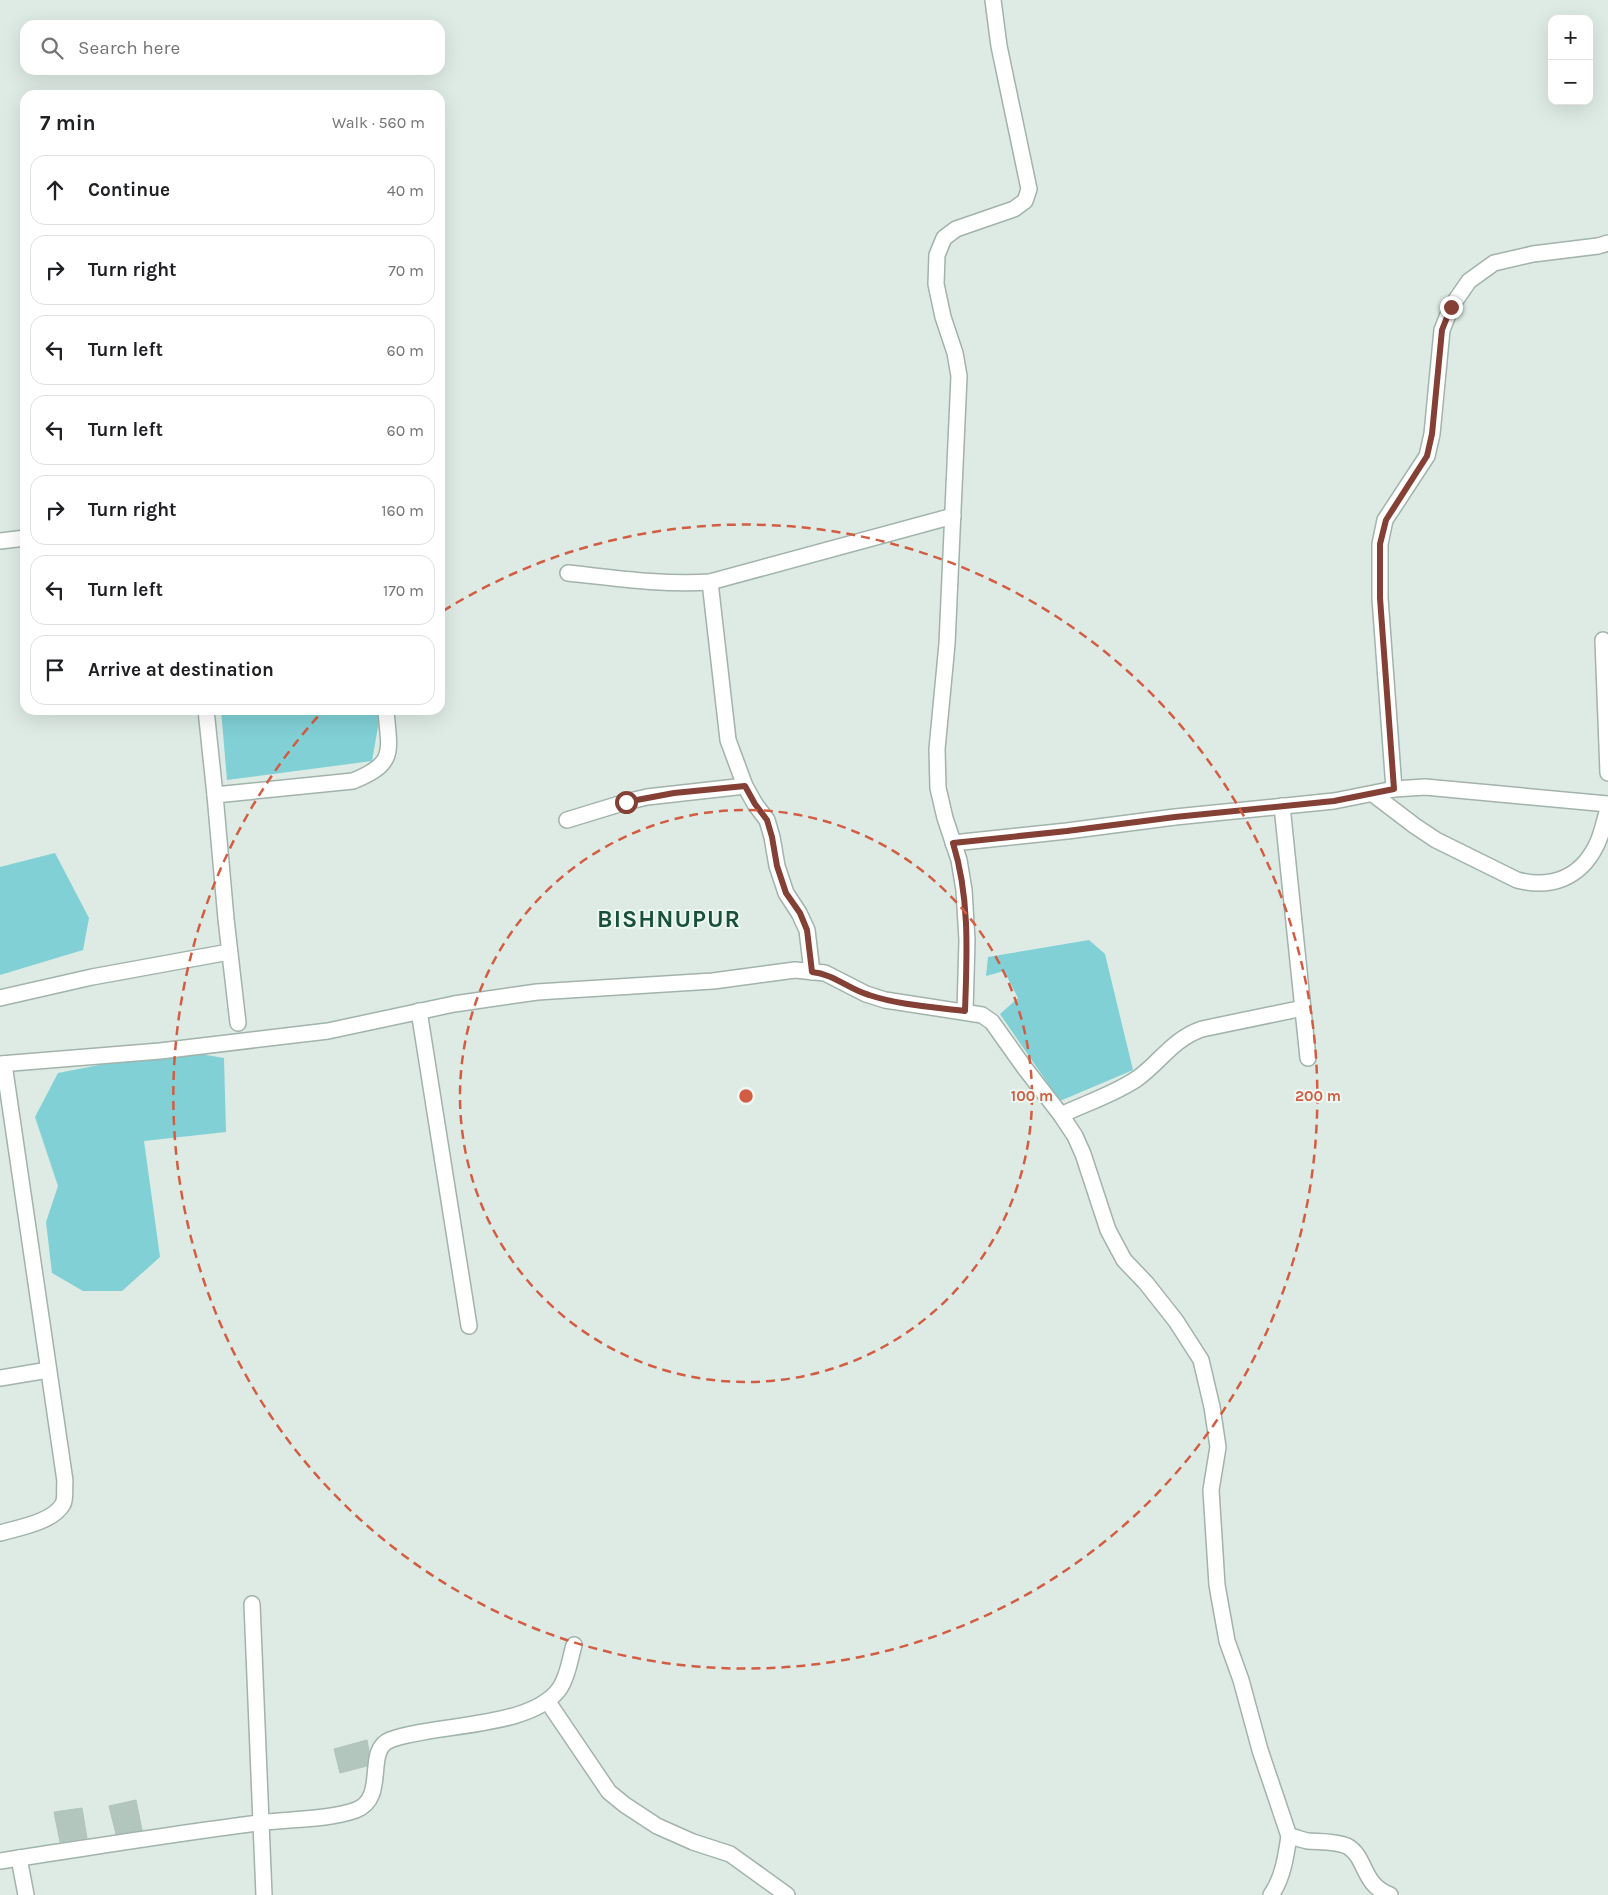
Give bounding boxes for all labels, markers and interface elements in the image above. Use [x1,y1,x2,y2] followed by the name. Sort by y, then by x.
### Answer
[1548,15,1593,105] map controls
[1548,15,1593,60] button: +
[20,20,445,75] search box
[38,34,66,62] icon: search
[78,37,180,59] text: Search here
[1548,60,1593,105] button: −
[40,111,96,135] text: 7 min
[332,113,425,132] text: Walk · 560 m
[41,176,69,204] icon: ahead
[88,179,170,201] text: Continue
[387,181,424,200] text: 40 m
[41,256,69,284] icon: right
[88,259,177,281] text: Turn right
[388,261,424,280] text: 70 m
[1440,296,1463,319] route end
[41,336,69,364] icon: left
[88,339,163,361] text: Turn left
[387,341,424,360] text: 60 m
[41,416,69,444] icon: left
[88,419,163,441] text: Turn left
[387,421,424,440] text: 60 m
[41,496,69,524] icon: right
[88,499,177,521] text: Turn right
[381,501,424,520] text: 160 m
[41,576,69,604] icon: left
[88,579,163,601] text: Turn left
[383,581,424,600] text: 170 m
[41,656,69,684] icon: arrive
[88,659,274,681] text: Arrive at destination
[615,791,638,814] route start
[597,905,741,933] district label: BISHNUPUR
[737,1087,755,1105] centre of rings
[1011,1087,1053,1105] text: 100 m
[1295,1087,1341,1105] text: 200 m

